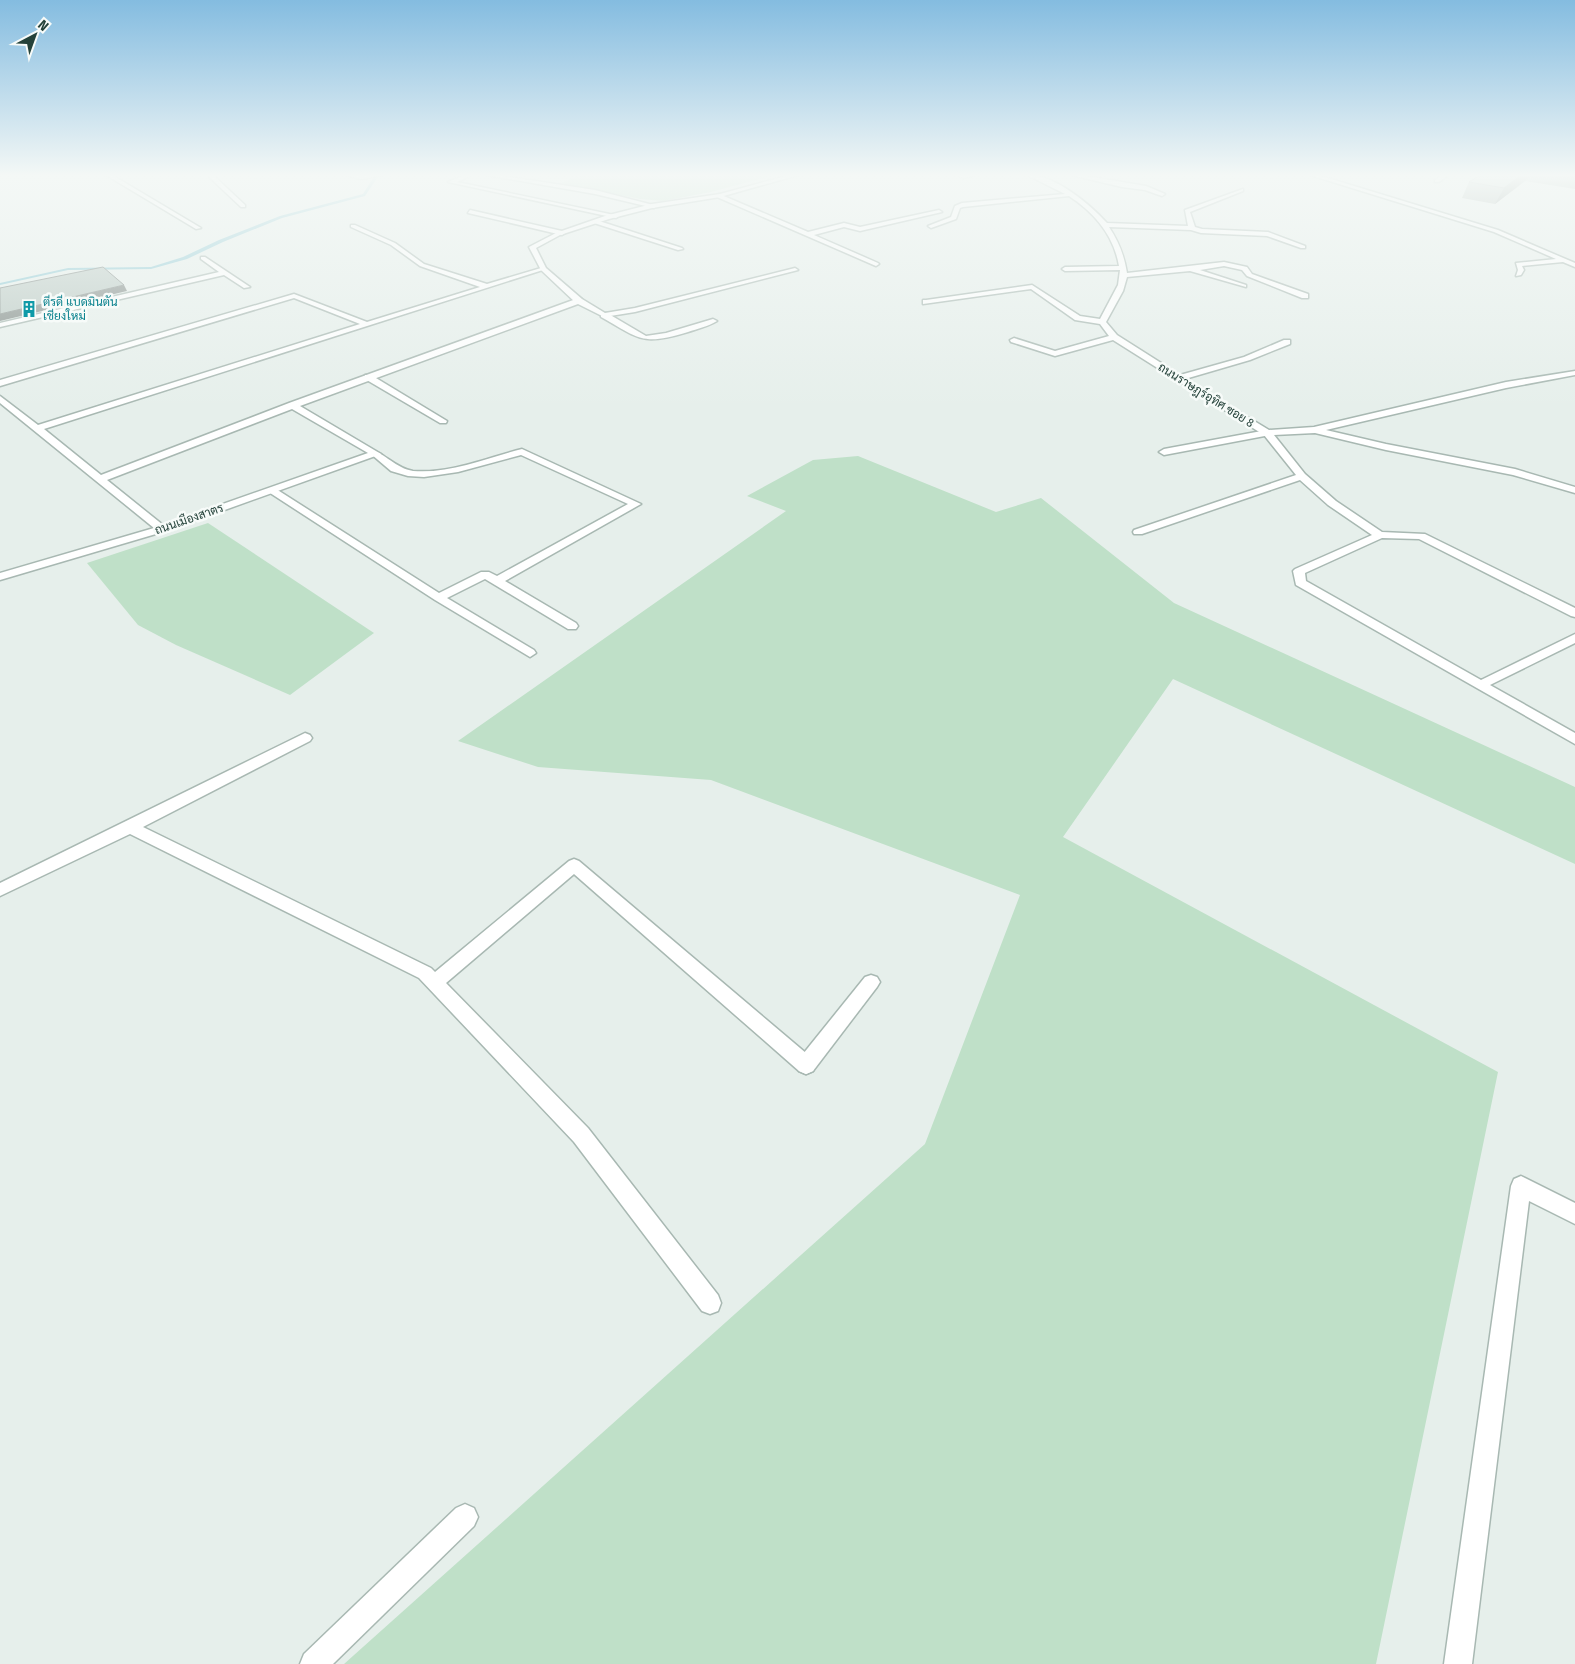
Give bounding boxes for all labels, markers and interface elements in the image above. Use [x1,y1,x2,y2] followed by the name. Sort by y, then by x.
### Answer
[10,10,60,60] north arrow
[34,16,52,35] text: N
[43,294,118,323] place label: ตีรดี แบดมินตัน เชียงใหม่
[19,299,39,319] building icon: ตีรดี แบดมินตัน เชียงใหม่
[1154,359,1257,432] street label: ถนนราษฎร์อุทิศ ซอย 8
[153,501,225,537] street label: ถนนเมืองสาตร

